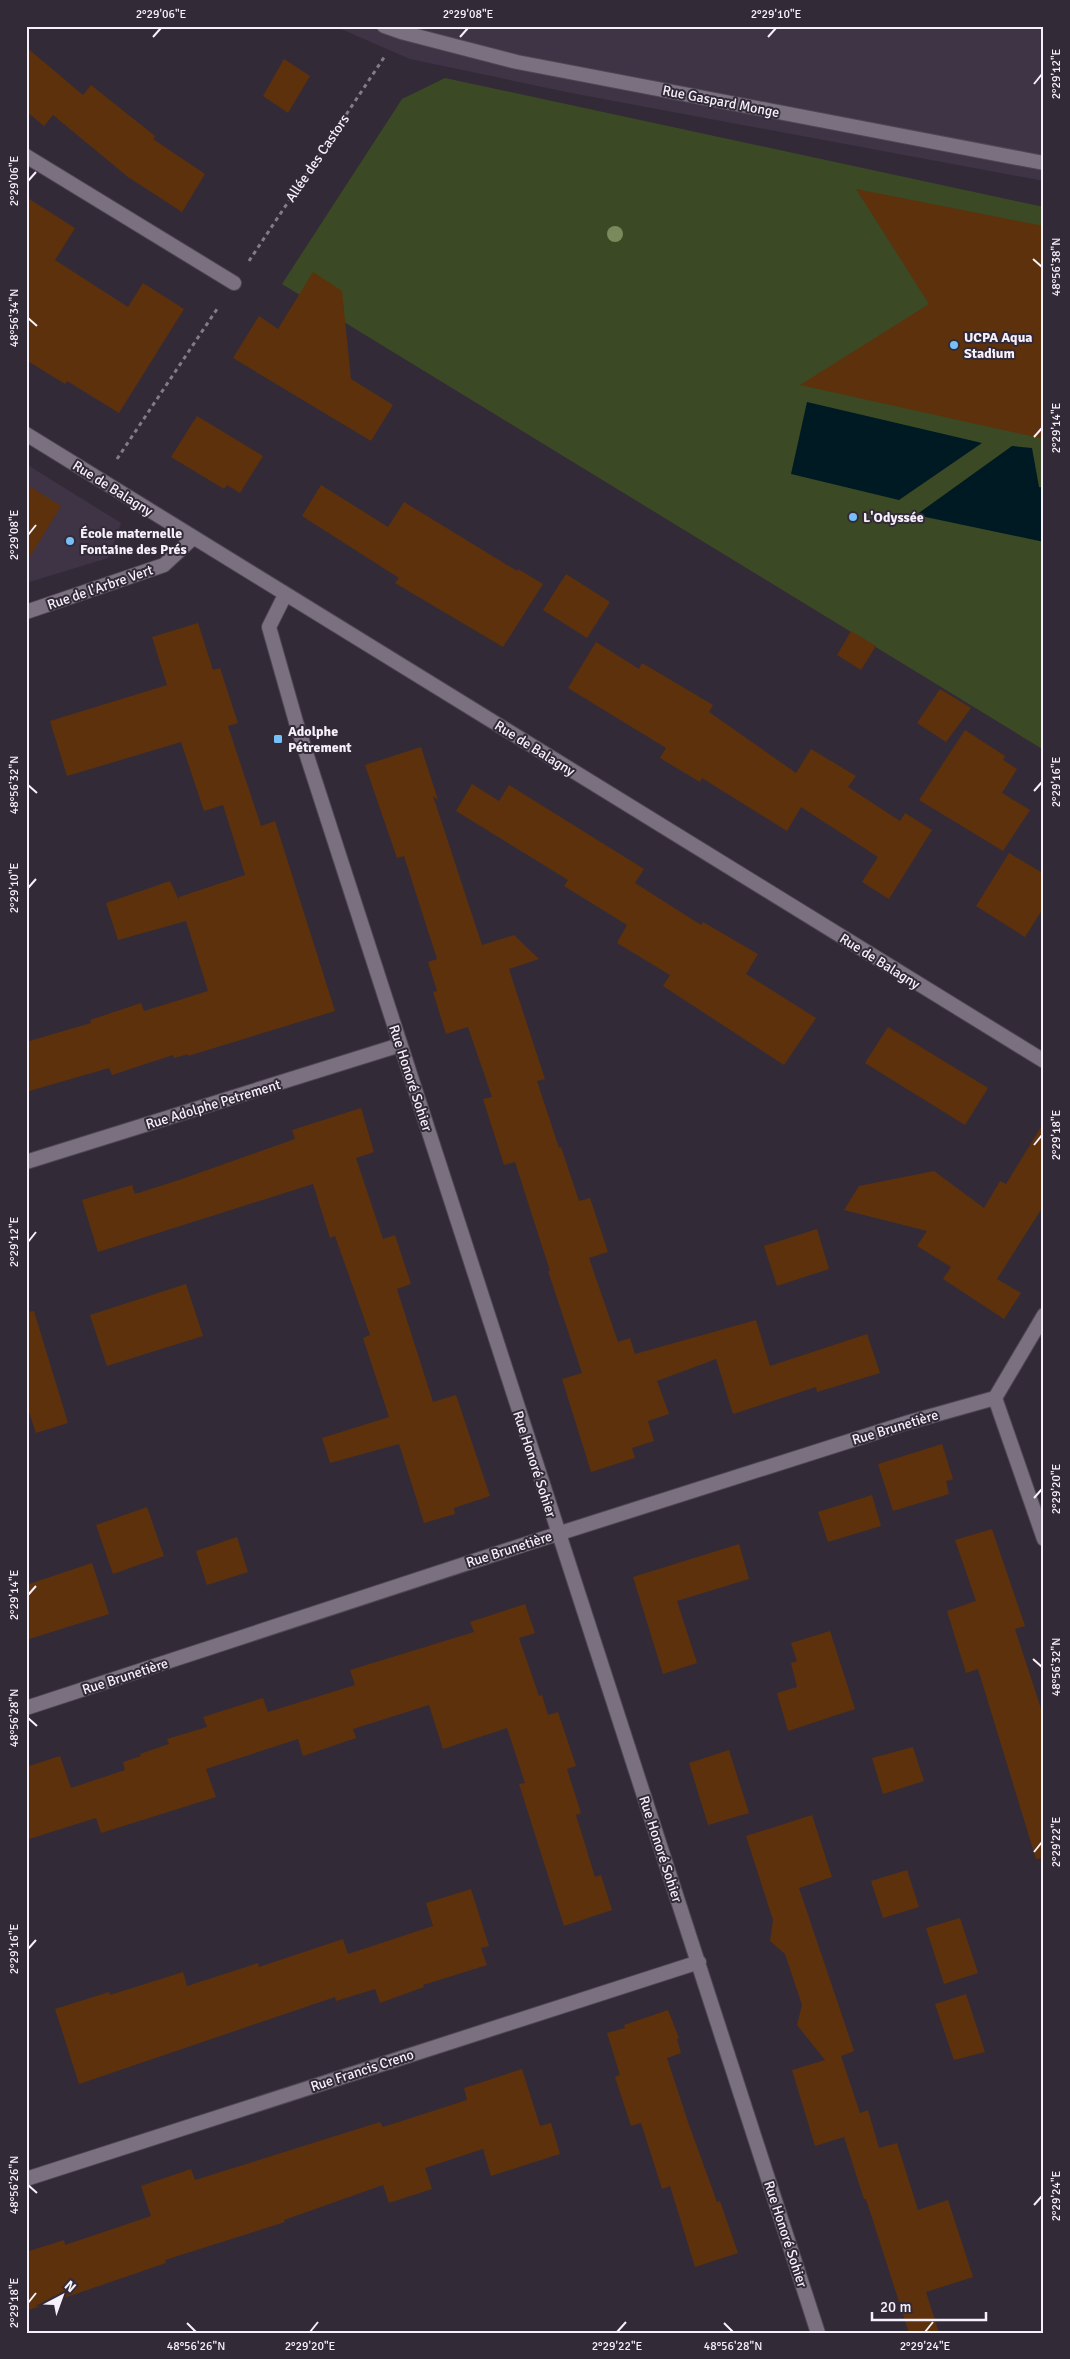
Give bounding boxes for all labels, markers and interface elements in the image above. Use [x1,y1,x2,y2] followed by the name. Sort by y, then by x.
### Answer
[136,7,187,22] text: 2°29'06"E
[443,7,494,22] text: 2°29'08"E
[751,7,802,22] text: 2°29'10"E
[1049,48,1064,99] text: 2°29'12"E
[661,82,781,121] street label: Rue Gaspard Monge
[282,111,353,205] street label: Allée des Castors
[7,155,22,206] text: 2°29'06"E
[1049,238,1064,296] text: 48°56'38"N
[7,289,22,347] text: 48°56'34"N
[964,329,1033,362] place label: UCPA Aqua Stadium
[948,339,960,351] marker: UCPA Aqua Stadium
[1049,402,1064,453] text: 2°29'14"E
[69,457,156,520] street label: Rue de Balagny
[7,509,22,560] text: 2°29'08"E
[863,509,924,526] place label: L'Odyssée
[847,511,859,523] marker: L'Odyssée
[80,525,187,558] place label: École maternelle Fontaine des Prés
[64,535,76,547] marker: École maternelle Fontaine des Prés
[45,561,155,614] street label: Rue de l'Arbre Vert
[491,717,578,780] street label: Rue de Balagny
[288,723,352,756] place label: Adolphe Pétrement
[272,733,284,745] marker: Adolphe Pétrement
[7,756,22,814] text: 48°56'32"N
[1049,756,1064,807] text: 2°29'16"E
[7,862,22,913] text: 2°29'10"E
[836,930,923,993] street label: Rue de Balagny
[385,1023,436,1134] street label: Rue Honoré Sohier
[144,1076,283,1133] street label: Rue Adolphe Petrement
[1049,1109,1064,1160] text: 2°29'18"E
[7,1216,22,1267] text: 2°29'12"E
[850,1406,940,1449] street label: Rue Brunetière
[509,1409,560,1520] street label: Rue Honoré Sohier
[1049,1463,1064,1514] text: 2°29'20"E
[464,1528,554,1571] street label: Rue Brunetière
[7,1569,22,1620] text: 2°29'14"E
[1049,1638,1064,1696] text: 48°56'32"N
[80,1655,170,1698] street label: Rue Brunetière
[7,1689,22,1747] text: 48°56'28"N
[635,1794,686,1905] street label: Rue Honoré Sohier
[1049,1816,1064,1867] text: 2°29'22"E
[7,1923,22,1974] text: 2°29'16"E
[308,2046,416,2095] street label: Rue Francis Creno
[7,2156,22,2214] text: 48°56'26"N
[1049,2170,1064,2221] text: 2°29'24"E
[760,2179,811,2290] street label: Rue Honoré Sohier
[38,2272,88,2322] north arrow
[7,2277,22,2328] text: 2°29'18"E
[61,2277,79,2296] text: N
[872,2289,986,2321] scale bar
[880,2298,911,2316] text: 20 m
[167,2339,225,2354] text: 48°56'26"N
[285,2339,336,2354] text: 2°29'20"E
[592,2339,643,2354] text: 2°29'22"E
[704,2339,762,2354] text: 48°56'28"N
[900,2339,951,2354] text: 2°29'24"E

